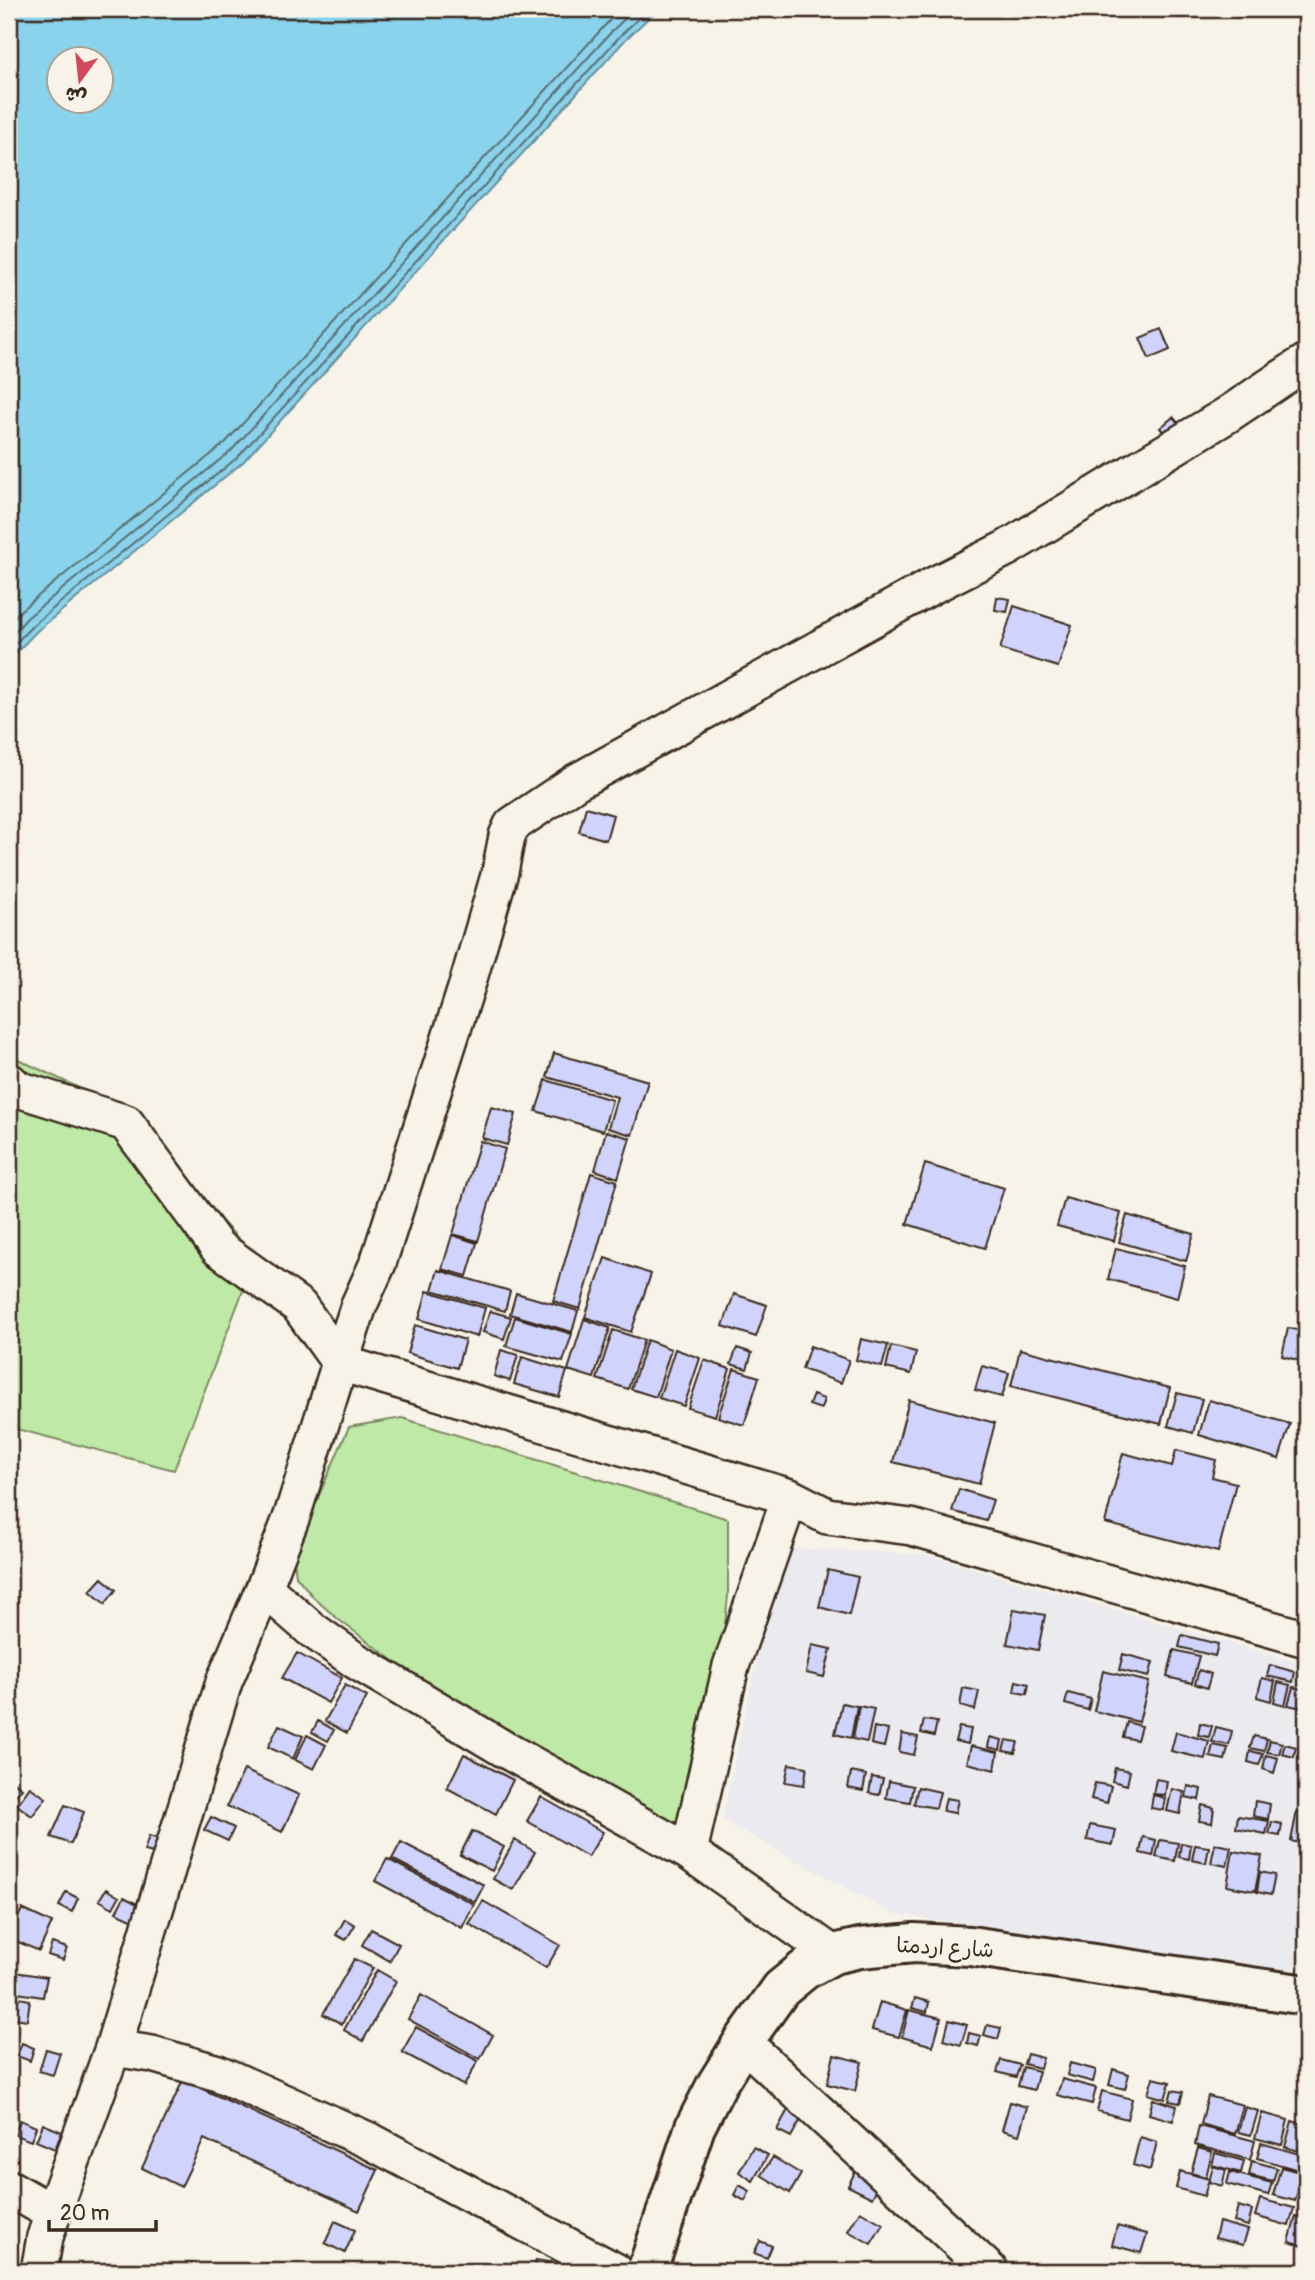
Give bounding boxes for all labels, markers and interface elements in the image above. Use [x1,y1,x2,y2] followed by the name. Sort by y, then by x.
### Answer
[46,46,116,116] north arrow
[63,81,89,110] text: ش
[895,1932,994,1965] street label: شارع اردمتا
[49,2189,156,2233] scale bar
[60,2200,109,2227] text: 20 m

